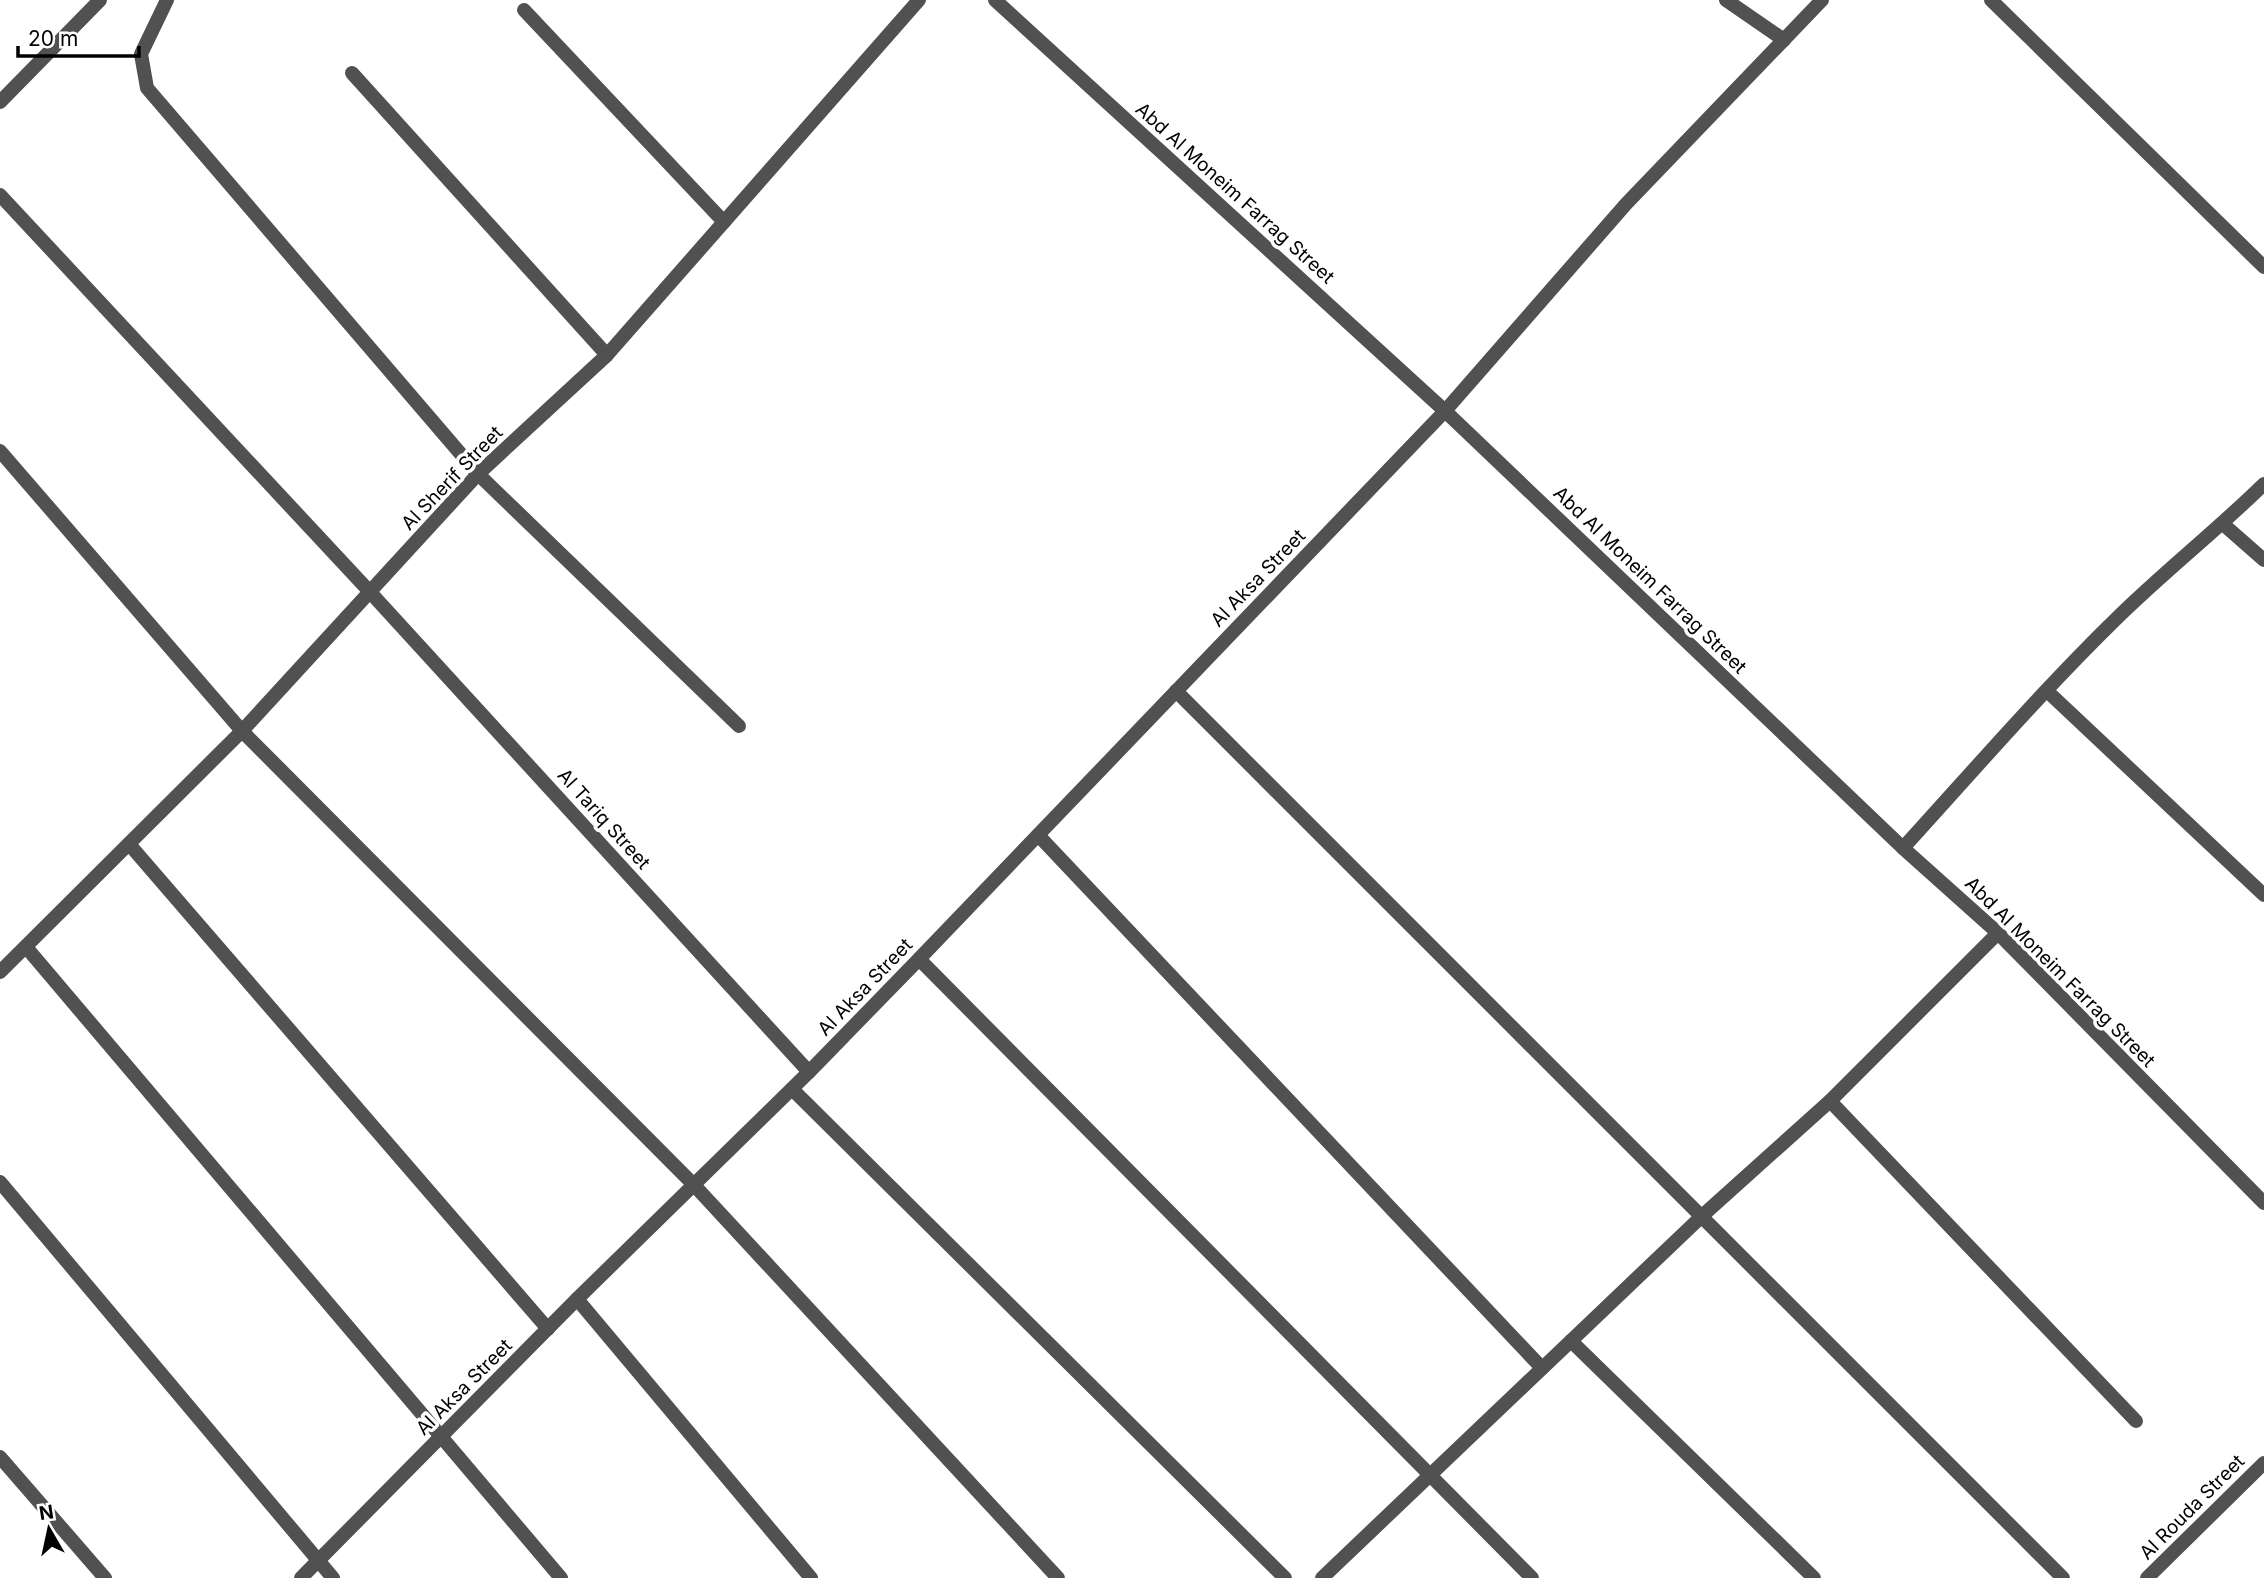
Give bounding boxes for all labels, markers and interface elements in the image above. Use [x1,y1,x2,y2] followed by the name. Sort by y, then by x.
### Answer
[18,14,138,58] scale bar
[28,26,78,51] text: 20 m
[1131,98,1339,288] street label: Abd Al Moneim Farrag Street
[397,421,507,535] street label: Al Sherif Street
[1549,482,1751,678] street label: Abd Al Moneim Farrag Street
[1206,525,1310,631] street label: Al Aksa Street
[553,764,655,874] street label: Al Tariq Street
[1960,872,2160,1072] street label: Abd Al Moneim Farrag Street
[813,934,917,1040] street label: Al Aksa Street
[411,1334,517,1440] street label: Al Aksa Street
[2135,1450,2249,1564] street label: Al Rouda Street
[14,1494,84,1564] north arrow
[37,1500,55,1525] text: N

